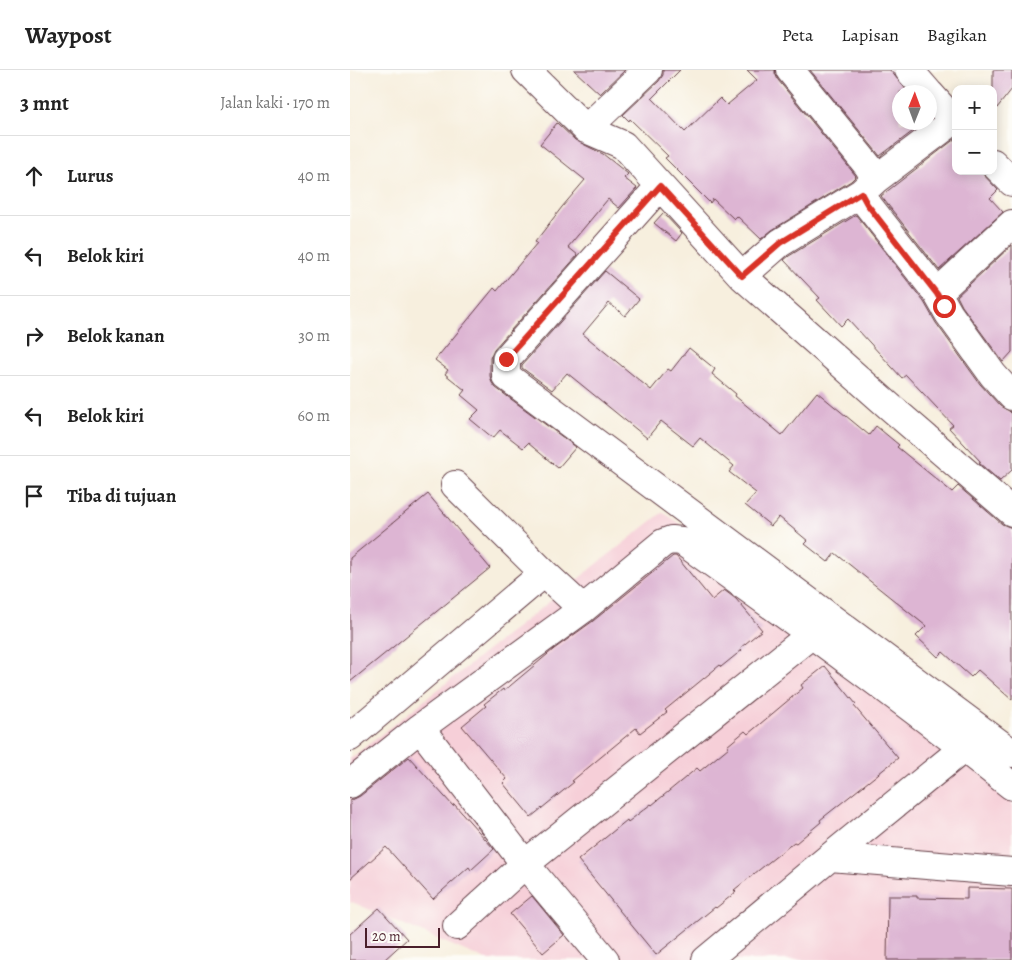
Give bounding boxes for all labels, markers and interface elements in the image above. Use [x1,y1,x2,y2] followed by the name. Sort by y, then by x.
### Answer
[25,19,112,51] text: Waypost
[782,23,813,47] text: Peta
[841,23,899,47] text: Lapisan
[927,23,987,47] text: Bagikan
[892,85,937,130] north arrow
[952,85,997,175] map controls
[952,85,997,130] button: +
[20,89,69,117] text: 3 mnt
[220,92,330,114] text: Jalan kaki · 170 m
[952,130,997,175] button: −
[20,162,48,190] icon: ahead
[67,163,113,189] text: Lurus
[298,165,330,187] text: 40 m
[20,242,48,270] icon: left
[67,243,144,269] text: Belok kiri
[298,245,330,267] text: 40 m
[933,295,956,318] route start
[20,322,48,350] icon: right
[67,323,165,349] text: Belok kanan
[298,325,330,347] text: 30 m
[495,348,518,371] route end
[20,402,48,430] icon: left
[67,403,144,429] text: Belok kiri
[298,405,330,427] text: 60 m
[20,482,48,510] icon: arrive
[67,483,176,509] text: Tiba di tujuan
[365,925,440,948] scale bar
[372,927,401,946] text: 20 m

